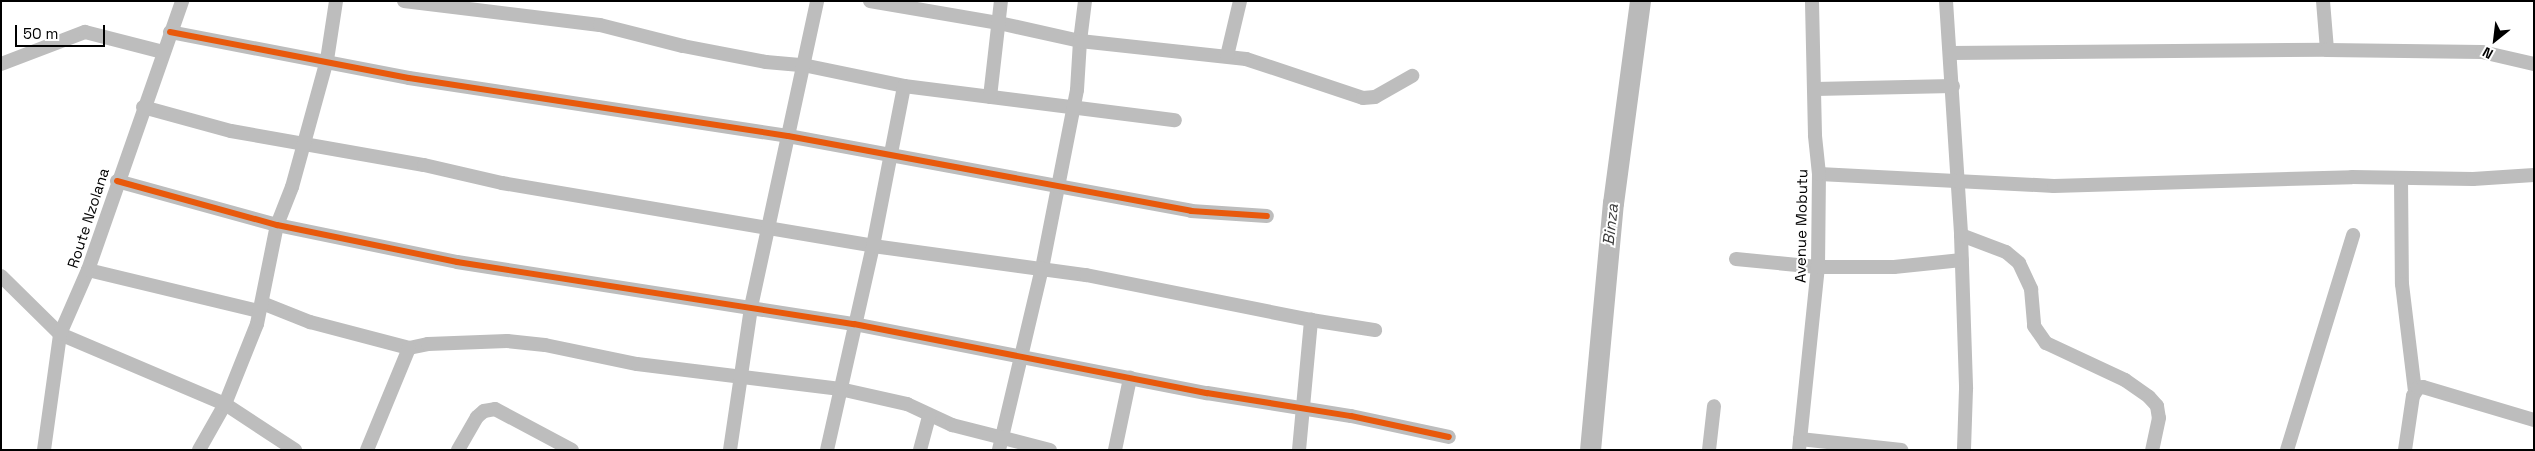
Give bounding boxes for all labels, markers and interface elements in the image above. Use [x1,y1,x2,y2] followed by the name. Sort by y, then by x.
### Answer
[18,15,108,47] scale bar
[2470,15,2520,65] north arrow
[23,24,58,43] text: 50 m
[2479,43,2496,63] text: N
[63,166,113,270] street label: Route Nzolana
[1791,169,1811,283] street label: Avenue Mobutu
[1599,203,1623,247] water label: Binza

